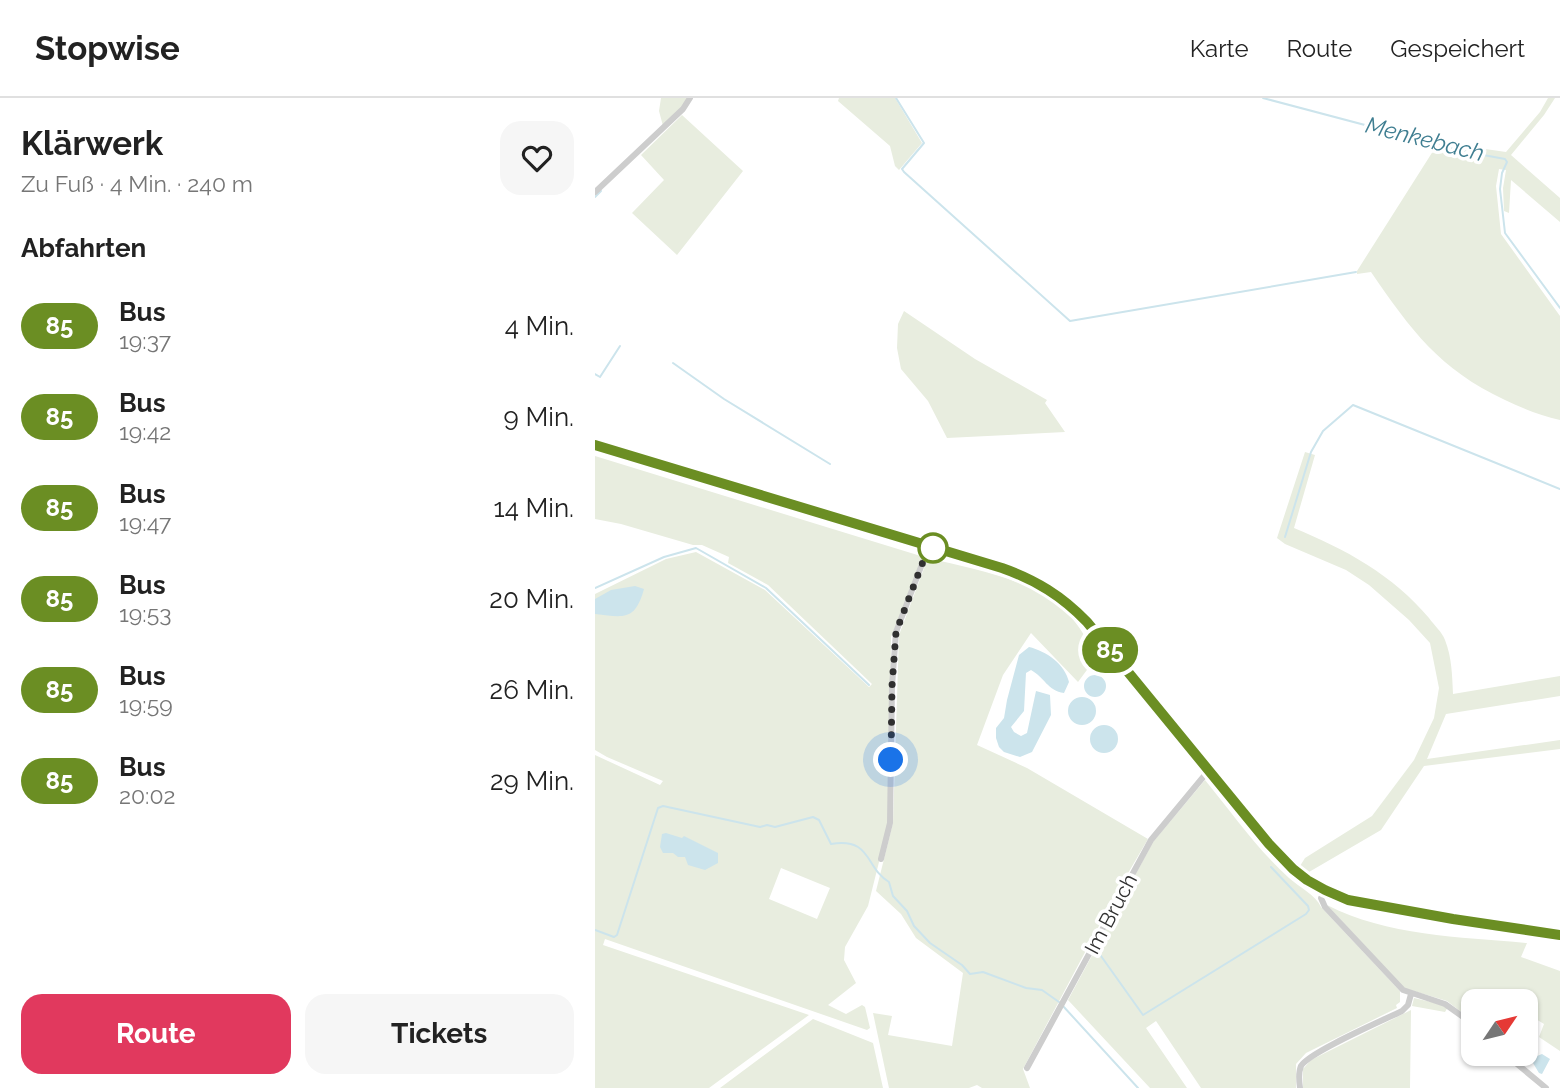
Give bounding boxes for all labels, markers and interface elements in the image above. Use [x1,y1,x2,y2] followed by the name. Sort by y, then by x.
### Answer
[35,29,180,68] text: Stopwise
[1190,34,1249,63] text: Karte
[1287,34,1352,63] text: Route
[1390,34,1525,63] text: Gespeichert
[1363,111,1487,166] water label: Menkebach
[500,121,574,195] button: heart
[21,124,163,163] text: Klärwerk
[21,170,253,197] text: Zu Fuß · 4 Min. · 240 m
[21,233,146,263] text: Abfahrten
[119,297,166,327] text: Bus
[46,311,73,340] text: 85
[505,311,574,341] text: 4 Min.
[119,327,171,354] text: 19:37
[119,388,166,418] text: Bus
[46,402,73,431] text: 85
[504,402,574,432] text: 9 Min.
[119,418,171,445] text: 19:42
[119,479,166,509] text: Bus
[46,493,73,522] text: 85
[494,493,574,523] text: 14 Min.
[119,509,171,536] text: 19:47
[918,533,948,563] unlabelled marker
[119,570,166,600] text: Bus
[46,584,73,613] text: 85
[489,584,574,614] text: 20 Min.
[119,600,171,627] text: 19:53
[1079,627,1141,673] line badge: 85
[1096,635,1124,664] text: 85
[119,661,166,691] text: Bus
[46,675,73,704] text: 85
[490,675,574,705] text: 26 Min.
[119,691,173,718] text: 19:59
[873,742,908,777] your location
[119,752,166,782] text: Bus
[46,766,73,795] text: 85
[490,766,574,796] text: 29 Min.
[119,782,175,809] text: 20:02
[1079,869,1142,958] street label: Im Bruch
[1461,989,1538,1066] north arrow
[1461,989,1538,1066] map controls
[21,994,291,1074] button: Route
[305,994,574,1074] button: Tickets

